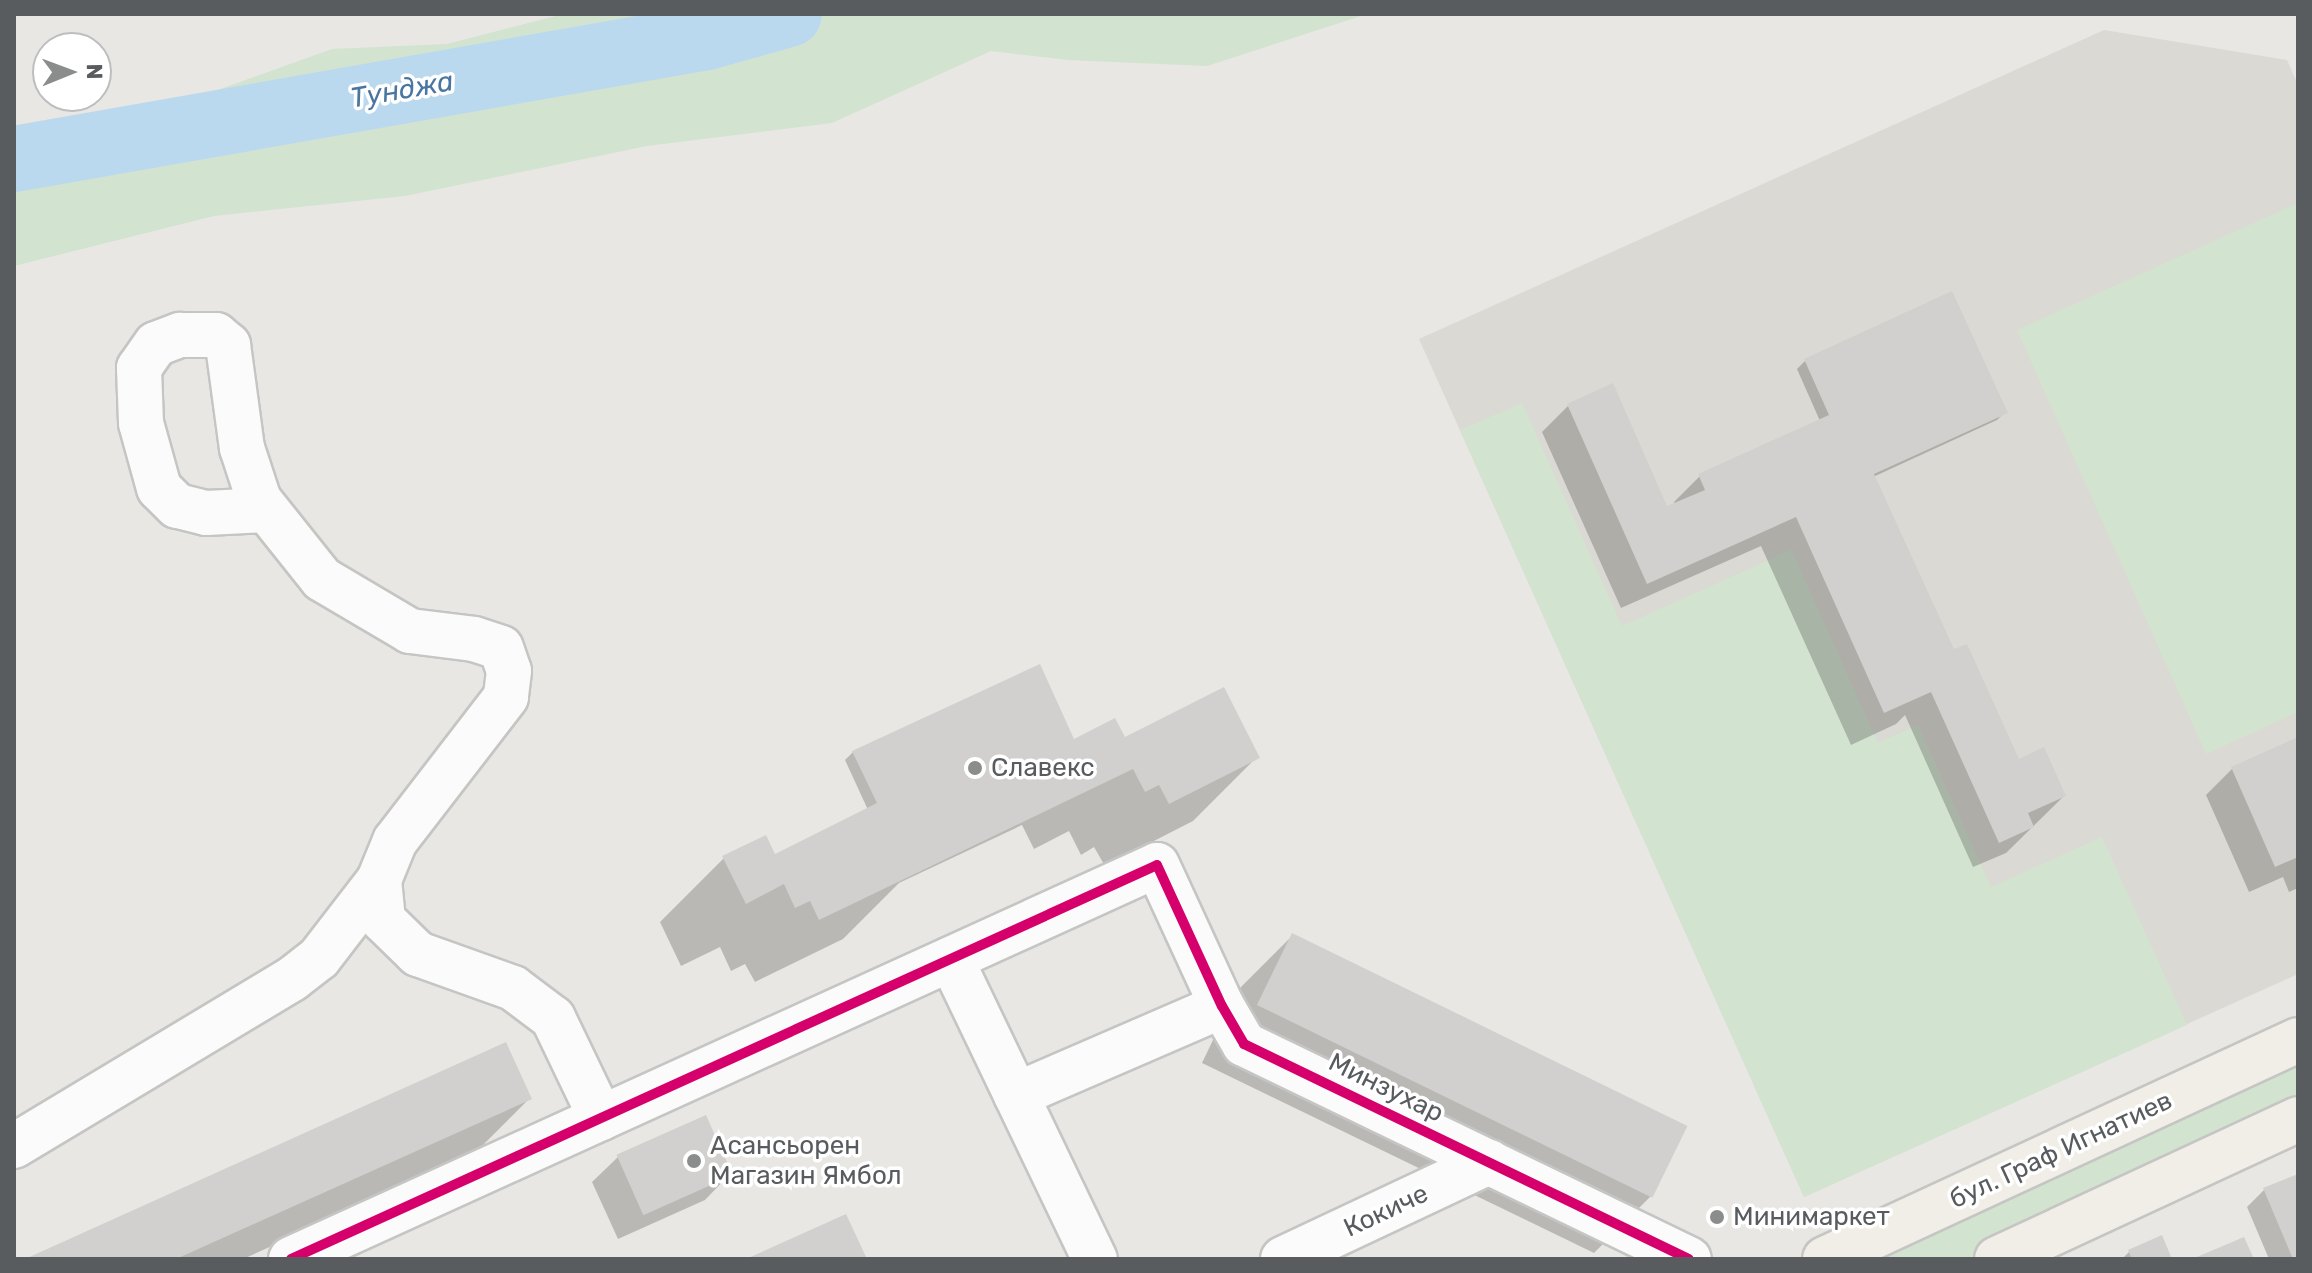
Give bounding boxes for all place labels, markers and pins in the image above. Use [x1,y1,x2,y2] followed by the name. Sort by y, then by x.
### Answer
[991,752,1095,784] place label: Славекс
[966,759,984,777] marker: Славекс
[710,1130,902,1192] place label: Асансьорен Магазин Ямбол
[685,1152,703,1170] marker: Асансьорен Магазин Ямбол
[1733,1201,1890,1233] place label: Минимаркет
[1708,1208,1726,1226] marker: Минимаркет

